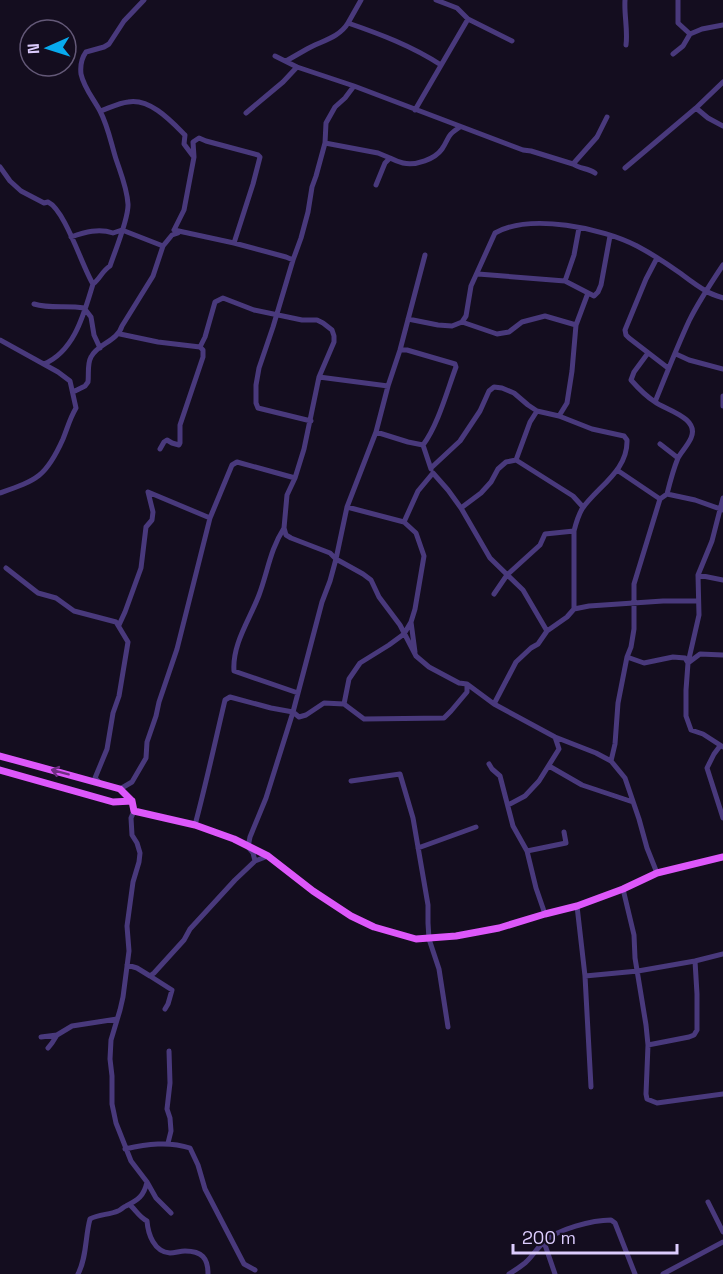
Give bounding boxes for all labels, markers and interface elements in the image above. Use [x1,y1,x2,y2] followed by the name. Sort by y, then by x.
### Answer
[18,18,78,78] north arrow
[23,43,44,55] text: N
[51,766,70,777] one-way arrow
[513,1217,676,1255] scale bar
[522,1226,576,1249] text: 200 m

